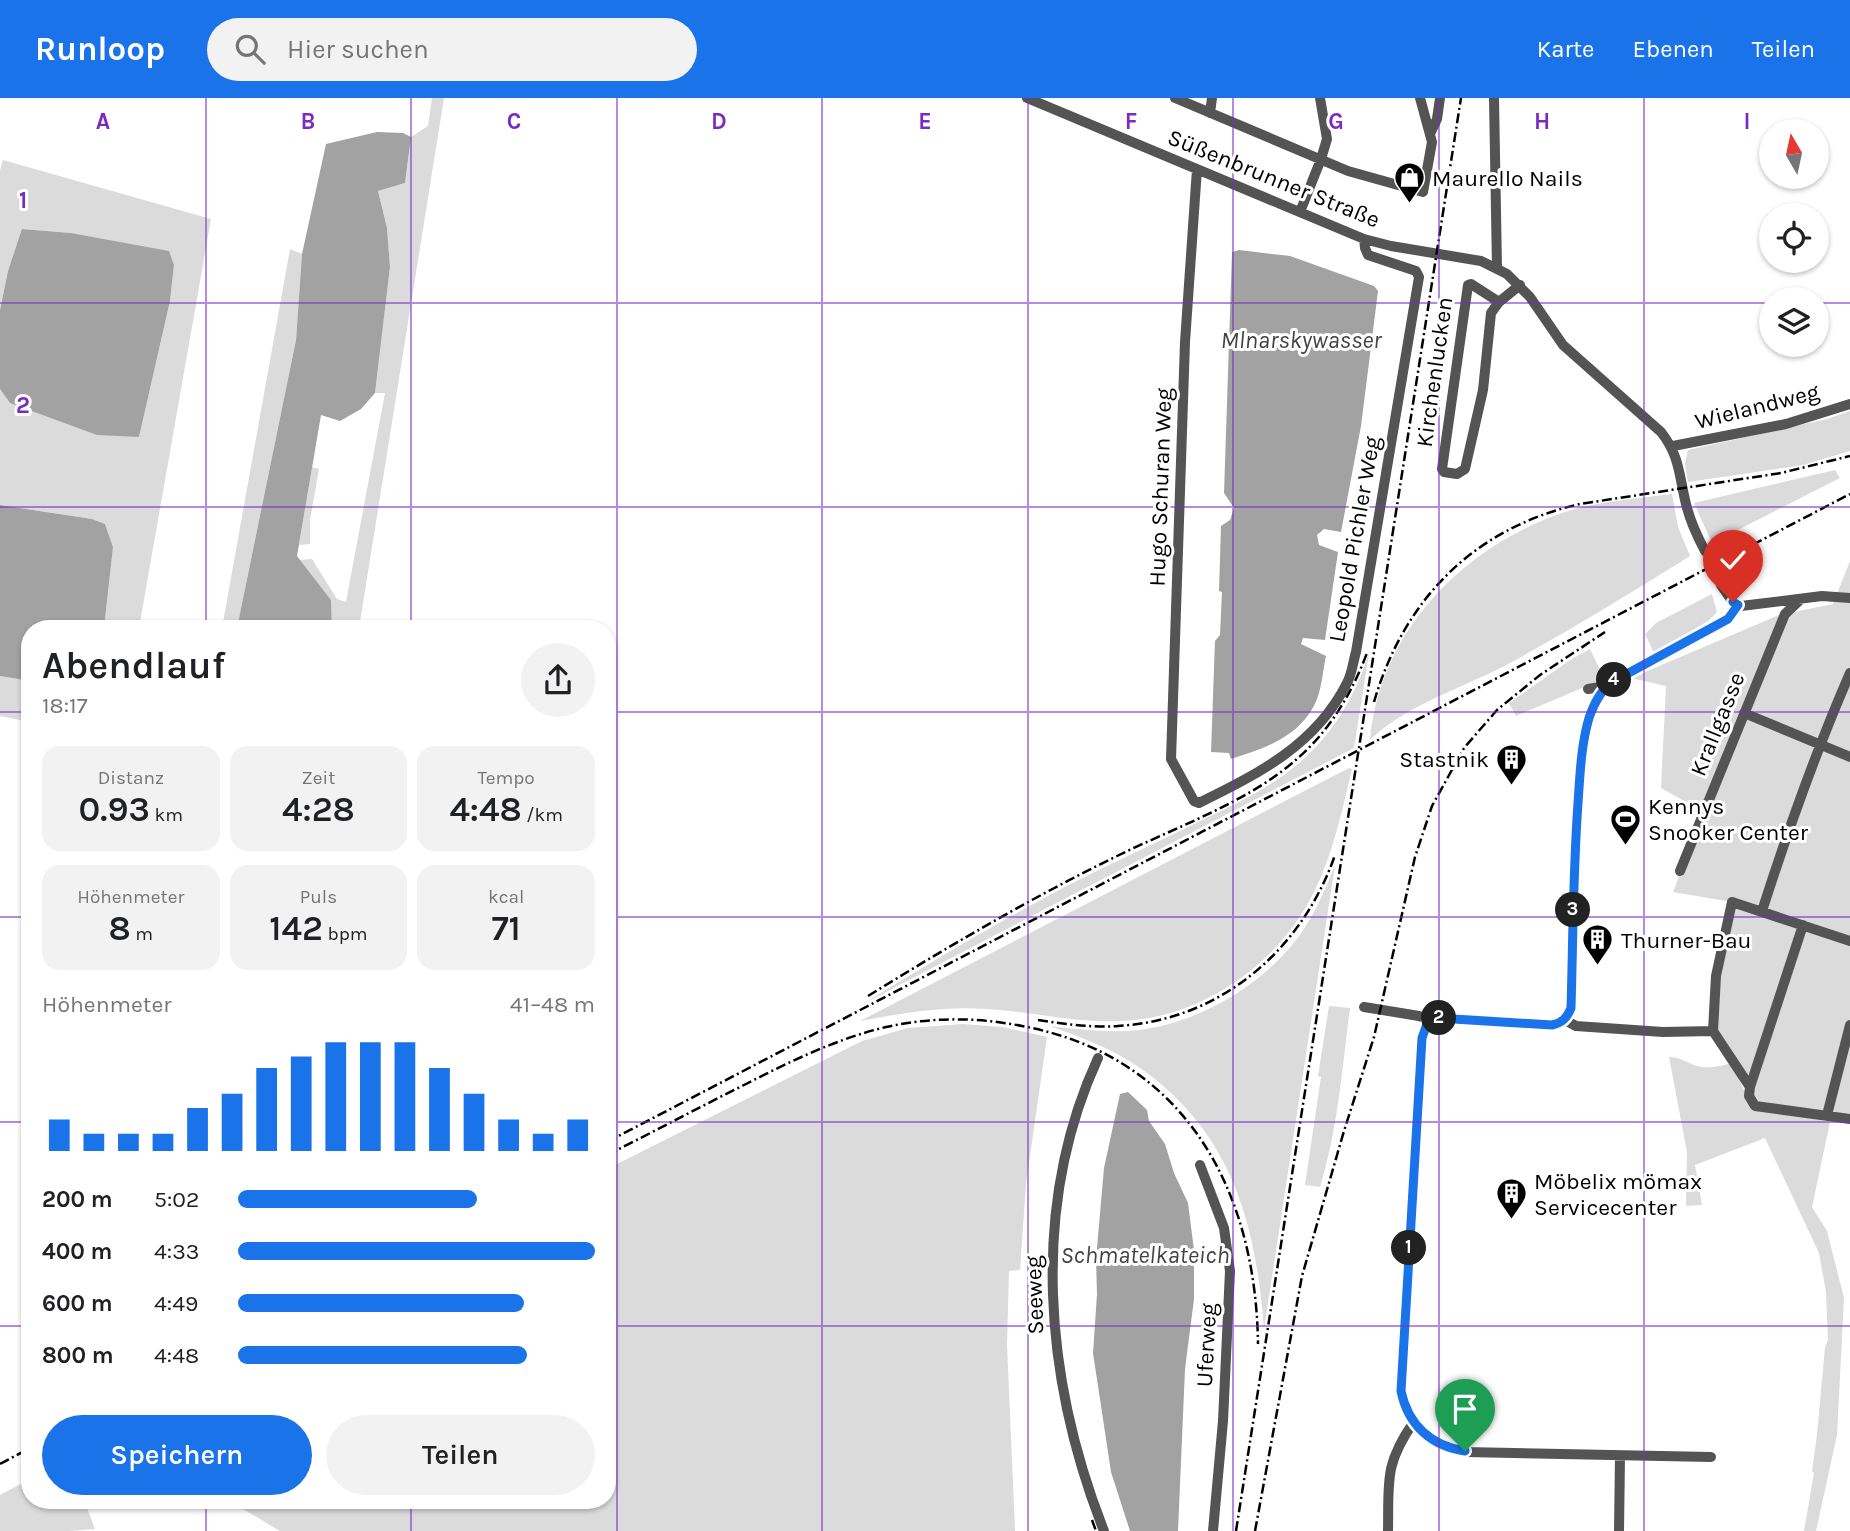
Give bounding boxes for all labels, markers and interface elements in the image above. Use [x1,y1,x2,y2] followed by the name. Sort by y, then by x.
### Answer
[207,18,697,81] search box
[35,30,165,68] text: Runloop
[231,30,269,68] icon: search
[287,34,429,65] text: Hier suchen
[1537,35,1594,63] text: Karte
[1632,35,1714,63] text: Ebenen
[1752,35,1815,63] text: Teilen
[96,108,110,135] text: A
[301,108,315,135] text: B
[507,108,521,135] text: C
[711,108,727,135] text: D
[918,108,932,135] text: E
[1125,108,1137,135] text: F
[1328,108,1344,135] text: G
[1534,108,1550,135] text: H
[1743,108,1751,135] text: I
[1759,119,1829,189] north arrow
[1759,119,1829,357] map controls
[1164,124,1384,233] street label: Süßenbrunner Straße
[1392,161,1426,205] shop icon: Maurello Nails
[1432,165,1583,192] place label: Maurello Nails
[19,187,27,214] text: 1
[1759,203,1829,273] button: locate
[1759,287,1829,357] button: layers
[1411,295,1458,449] street label: Kirchenlucken
[1220,326,1382,354] water label: Mlnarskywasser
[1692,378,1822,435] street label: Wielandweg
[1144,387,1177,587] street label: Hugo Schuran Weg
[16,392,30,419] text: 2
[1323,434,1386,644] street label: Leopold Pichler Weg
[1703,530,1763,602] pin
[1714,541,1752,579] icon: check
[42,643,225,688] text: Abendlauf
[521,643,595,717] button: share
[1596,662,1632,698] pin: 4
[1608,668,1619,690] text: 4
[1684,668,1750,780] street label: Krallgasse
[42,692,87,719] text: 18:17
[1495,742,1529,786] building icon: Stastnik
[1399,746,1489,773] place label: Stastnik
[98,767,164,789] text: Distanz
[302,767,335,789] text: Zeit
[478,767,535,789] text: Tempo
[79,789,150,830] text: 0.93
[282,789,355,830] text: 4:28
[449,789,522,830] text: 4:48
[1648,793,1809,846] place label: Kennys Snooker Center
[1608,802,1642,846] sports icon: Kennys Snooker Center
[150,804,183,826] text: km
[522,804,563,826] text: /km
[77,886,184,908] text: Höhenmeter
[300,886,337,908] text: Puls
[488,886,524,908] text: kcal
[1556,892,1590,928] pin: 3
[1567,898,1578,920] text: 3
[109,908,131,949] text: 8
[269,908,323,949] text: 142
[491,908,521,949] text: 71
[131,923,153,945] text: m
[323,923,368,945] text: bpm
[1581,923,1615,967] building icon: Thurner-Bau
[1621,927,1752,954] place label: Thurner-Bau
[42,991,172,1018] text: Höhenmeter
[510,991,595,1018] text: 41–48 m
[1422,1000,1456,1035] pin: 2
[1433,1006,1444,1028] text: 2
[1534,1168,1702,1221] place label: Möbelix mömax Servicecenter
[1494,1177,1528,1221] building icon: Möbelix mömax Servicecenter
[42,1186,113,1213] text: 200 m
[154,1186,199,1213] text: 5:02
[1392,1230,1426,1266] pin: 1
[1405,1236,1412,1258] text: 1
[42,1238,112,1265] text: 400 m
[154,1238,199,1265] text: 4:33
[1061,1241,1229,1269] water label: Schmatelkateich
[1020,1255,1049,1335] street label: Seeweg
[42,1290,113,1317] text: 600 m
[154,1290,198,1317] text: 4:49
[1191,1302,1222,1388] street label: Uferweg
[42,1342,114,1369] text: 800 m
[154,1342,199,1369] text: 4:48
[1435,1379,1495,1451] pin
[1446,1390,1484,1428] icon: arrive
[42,1415,312,1495] button: Speichern
[326,1415,595,1495] button: Teilen

